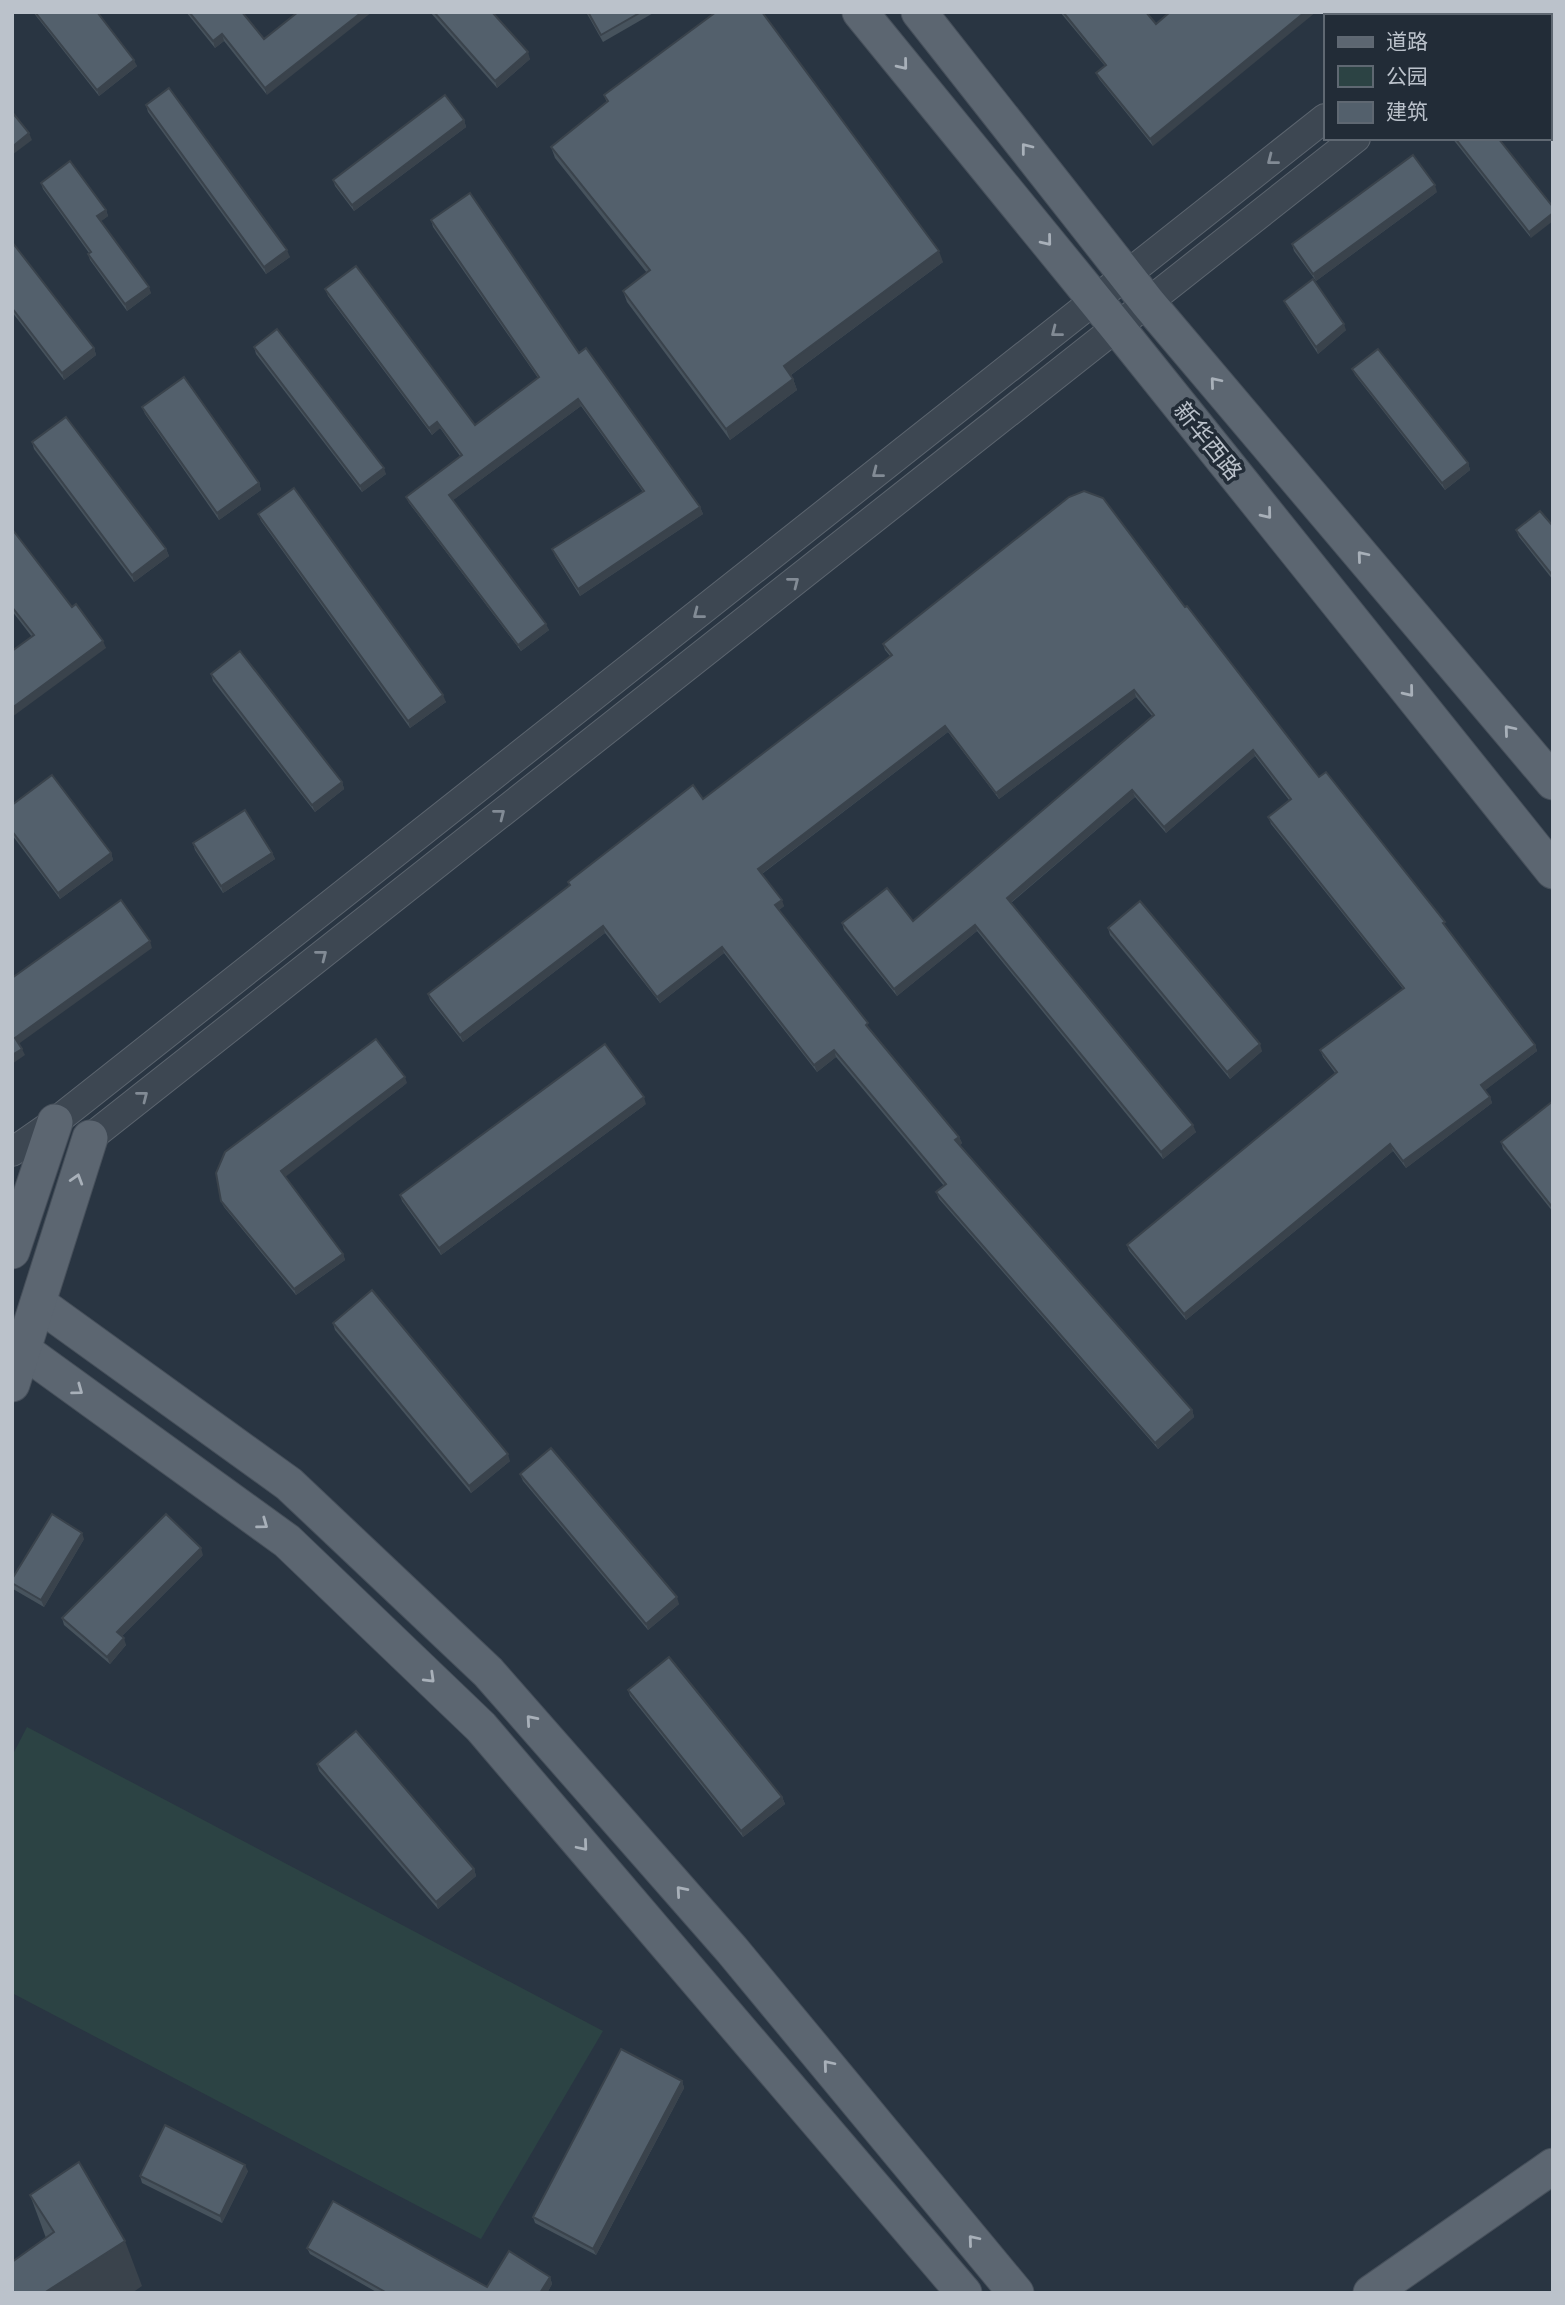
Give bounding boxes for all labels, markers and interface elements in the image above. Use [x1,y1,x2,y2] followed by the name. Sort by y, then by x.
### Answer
[1324,14,1551,140] legend
[1386,28,1428,56] text: 道路
[895,58,908,70] one-way arrow
[1386,63,1428,91] text: 公园
[1386,98,1428,126] text: 建筑
[1022,143,1035,155] one-way arrow
[1267,152,1280,164] one-way arrow
[1039,233,1051,246] one-way arrow
[1051,324,1063,337] one-way arrow
[1211,378,1223,391] one-way arrow
[1167,396,1249,486] street label: 新华西路
[872,465,885,478] one-way arrow
[1258,506,1271,519] one-way arrow
[1358,551,1370,564] one-way arrow
[786,578,799,590] one-way arrow
[694,606,706,619] one-way arrow
[1401,683,1413,696] one-way arrow
[1505,725,1517,738] one-way arrow
[493,810,505,823] one-way arrow
[314,951,326,964] one-way arrow
[135,1092,148,1105] one-way arrow
[69,1173,83,1186] one-way arrow
[70,1382,83,1394] one-way arrow
[255,1515,267,1528] one-way arrow
[421,1669,434,1682] one-way arrow
[527,1716,539,1729] one-way arrow
[574,1838,587,1850] one-way arrow
[677,1887,689,1900] one-way arrow
[823,2061,836,2073] one-way arrow
[969,2236,981,2249] one-way arrow

